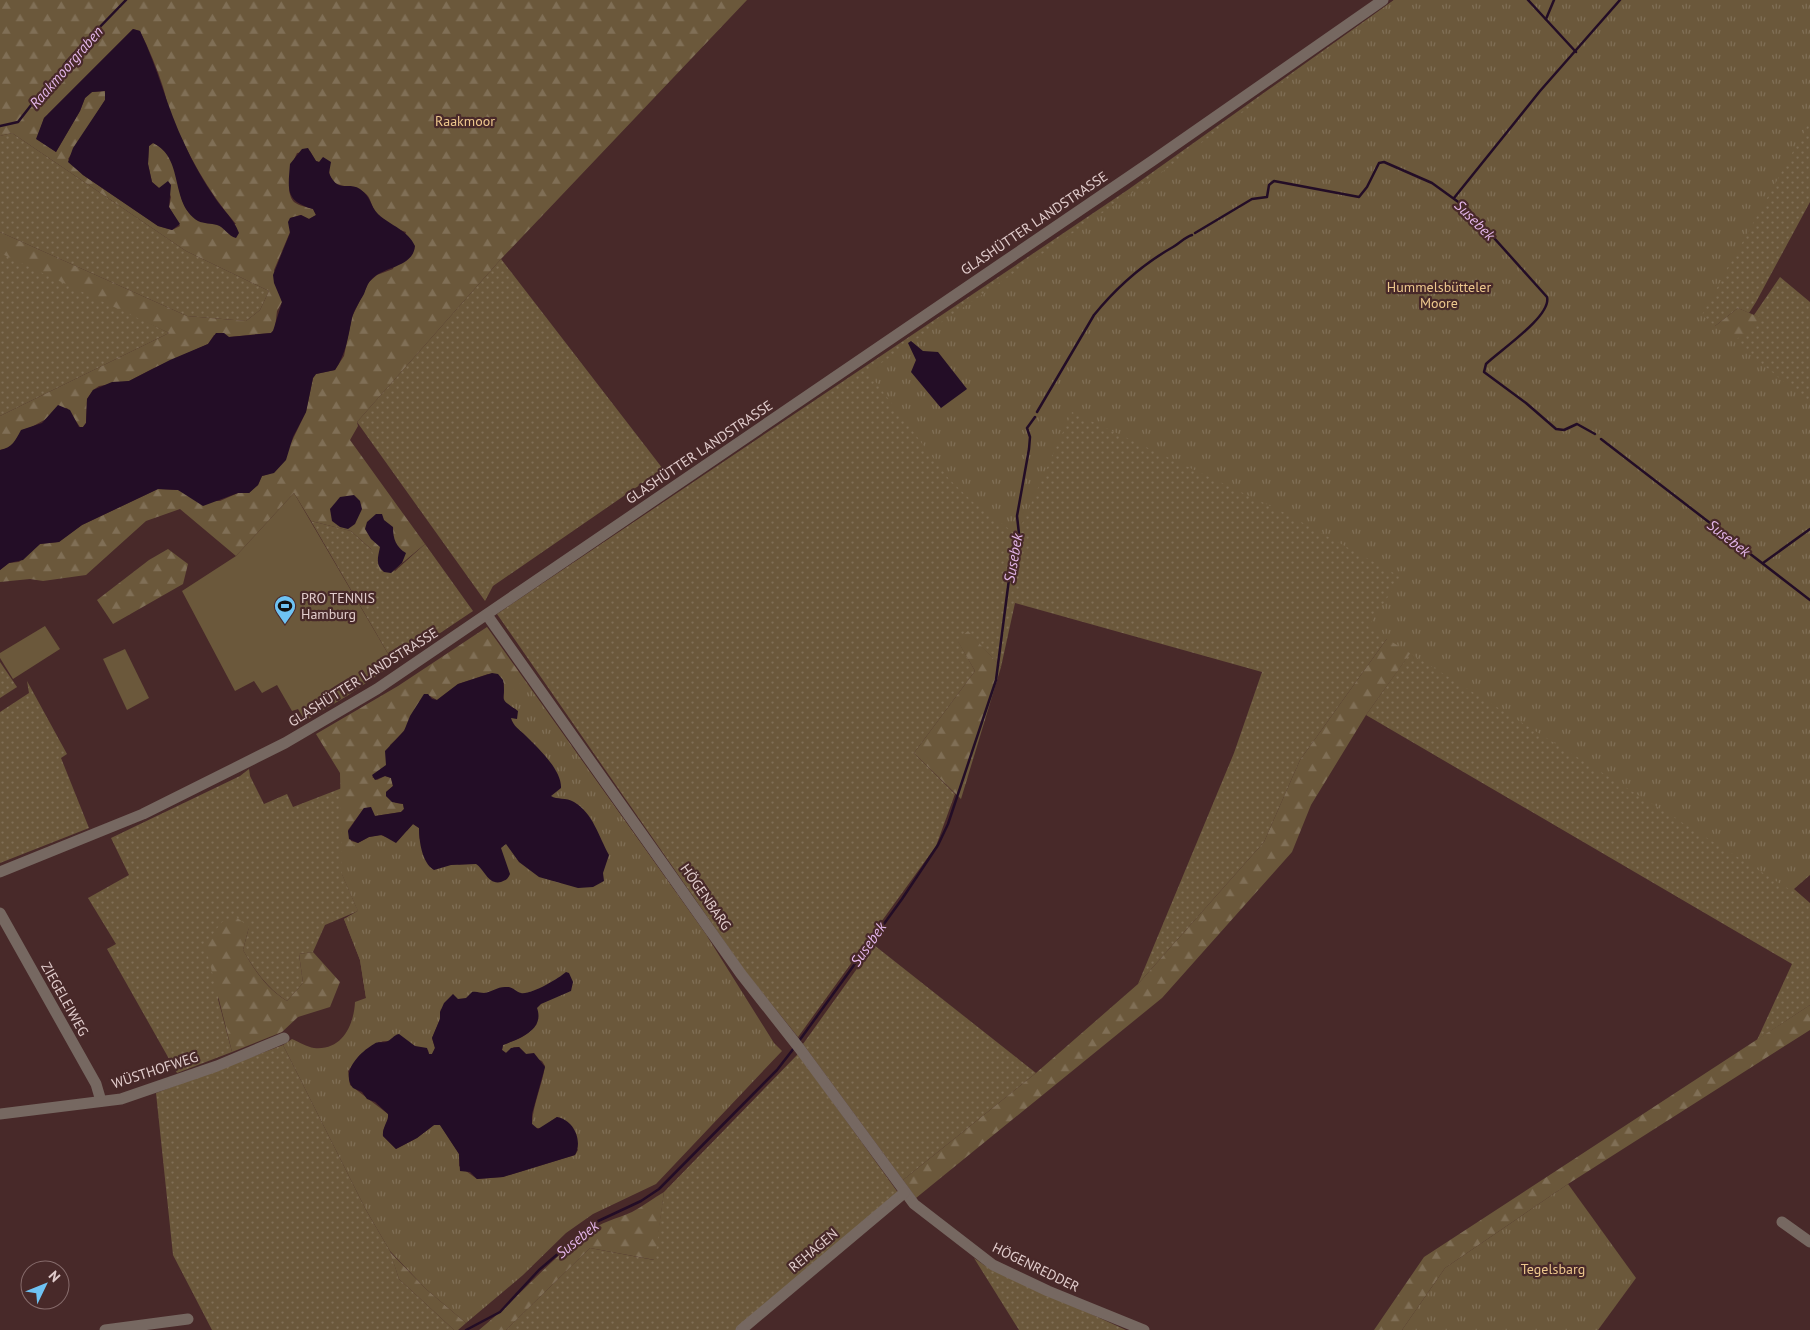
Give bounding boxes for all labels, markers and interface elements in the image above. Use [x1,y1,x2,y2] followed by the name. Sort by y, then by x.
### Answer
[25,22,107,112] water label: Raakmoorgraben
[435,112,495,130] park label: Raakmoor
[957,167,1111,279] street label: GLASHÜTTER LANDSTRASSE
[1451,196,1500,245] water label: Susebek
[1387,278,1491,312] park label: Hummelsbütteler Moore
[622,396,776,508] street label: GLASHÜTTER LANDSTRASSE
[1704,515,1755,562] water label: Susebek
[999,531,1027,584] water label: Susebek
[301,589,375,623] place label: PRO TENNIS Hamburg
[273,594,297,625] sports icon: PRO TENNIS Hamburg
[285,623,441,731] street label: GLASHÜTTER LANDSTRASSE
[677,860,735,934] street label: HÖGENBARG
[846,917,891,970] water label: Susebek
[37,959,93,1039] street label: ZIEGELEIWEG
[110,1048,200,1092] street label: WÜSTHOFWEG
[552,1215,603,1262] water label: Susebek
[785,1224,841,1276] street label: REHAGEN
[990,1238,1082,1296] street label: HÖGENREDDER
[20,1260,70,1310] north arrow
[1521,1260,1585,1278] park label: Tegelsbarg
[45,1267,64,1286] text: N

